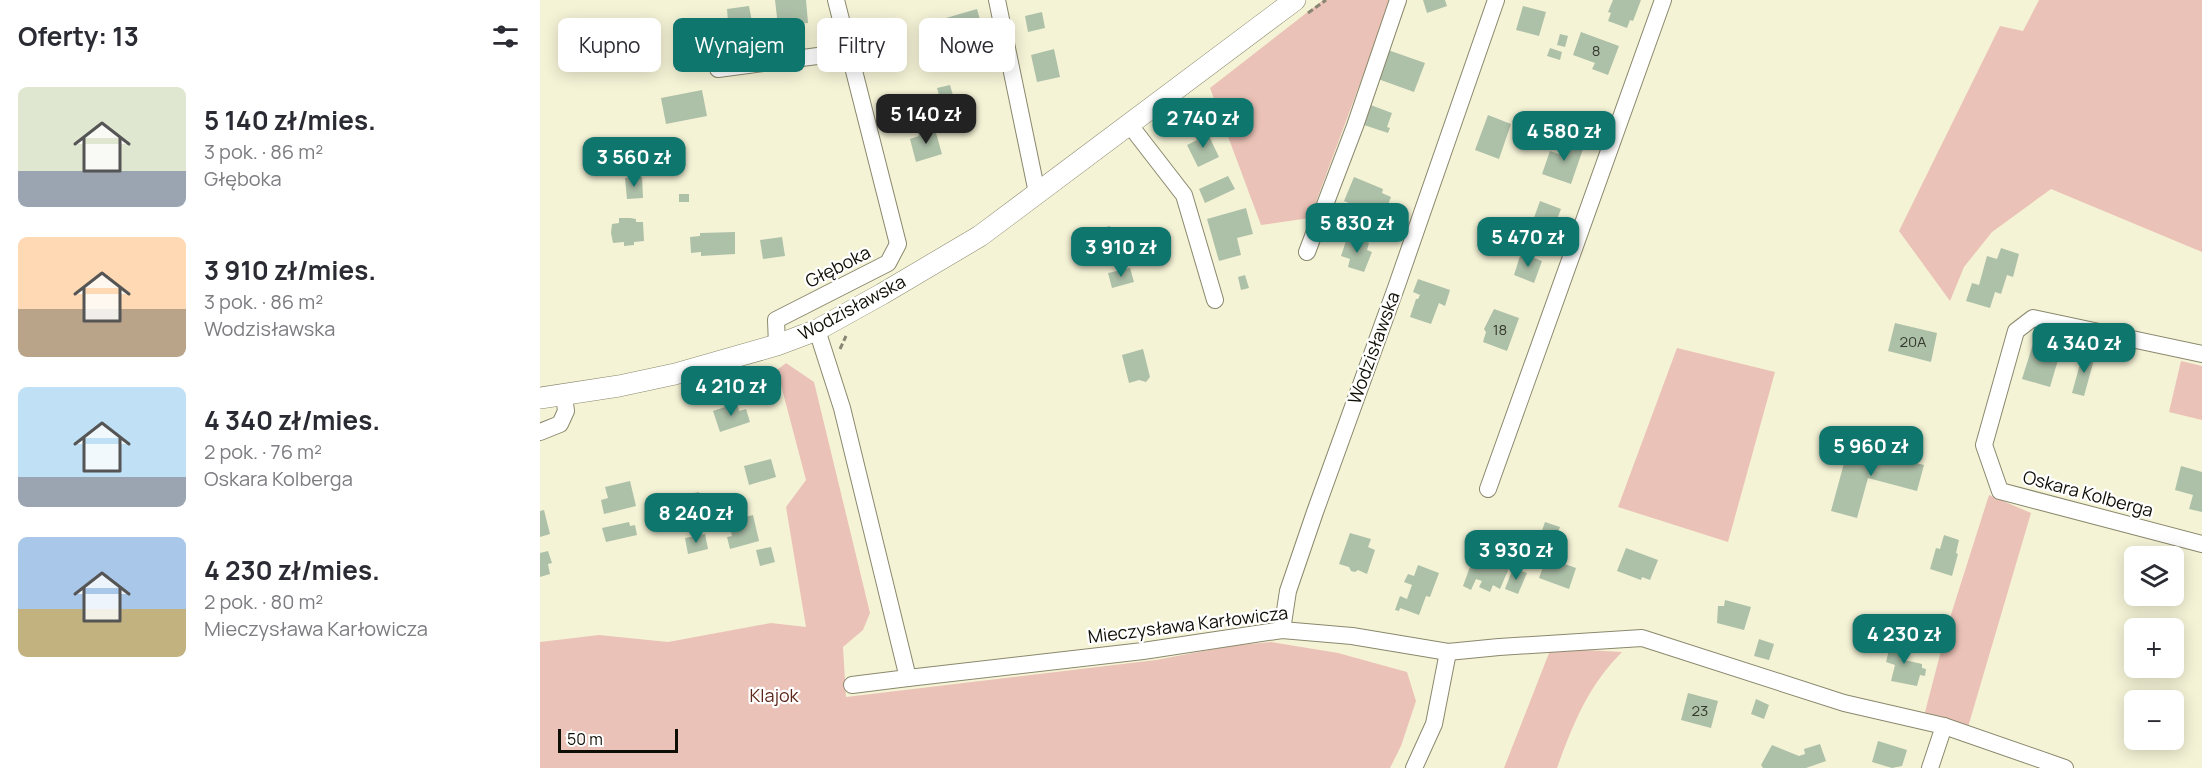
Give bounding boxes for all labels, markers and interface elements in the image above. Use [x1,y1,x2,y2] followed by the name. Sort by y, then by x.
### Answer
[18,18,139,54] text: Oferty: 13
[558,18,661,72] chip: Kupno
[673,18,805,72] chip: Wynajem
[817,18,907,72] chip: Filtry
[919,18,1015,72] chip: Nowe
[489,20,522,53] icon: filters
[1592,40,1600,61] house number: 8
[864,94,988,145] pin: 5 140 zł
[1141,98,1265,149] pin: 2 740 zł
[890,100,962,127] text: 5 140 zł
[204,102,376,138] text: 5 140 zł/mies.
[1167,104,1239,131] text: 2 740 zł
[66,111,138,183] icon: home
[1502,111,1626,162] pin: 4 580 zł
[1526,117,1602,144] text: 4 580 zł
[572,137,696,188] pin: 3 560 zł
[204,138,323,165] text: 3 pok. · 86 m²
[597,143,671,170] text: 3 560 zł
[204,165,282,192] text: Głęboka
[1295,203,1419,254] pin: 5 830 zł
[1320,209,1394,236] text: 5 830 zł
[1466,217,1590,268] pin: 5 470 zł
[1491,223,1565,250] text: 5 470 zł
[1059,227,1183,278] pin: 3 910 zł
[1085,233,1157,260] text: 3 910 zł
[801,240,874,293] street label: Głęboka
[204,252,376,288] text: 3 910 zł/mies.
[66,261,138,333] icon: home
[794,269,909,345] street label: Wodzisławska
[204,288,323,315] text: 3 pok. · 86 m²
[1342,288,1405,407] street label: Wodzisławska
[204,315,335,342] text: Wodzisławska
[1493,319,1507,340] house number: 18
[2022,323,2146,374] pin: 4 340 zł
[2047,329,2121,356] text: 4 340 zł
[1899,331,1927,352] house number: 20A
[669,366,793,417] pin: 4 210 zł
[695,372,767,399] text: 4 210 zł
[204,402,380,438] text: 4 340 zł/mies.
[66,411,138,483] icon: home
[1809,426,1933,477] pin: 5 960 zł
[1833,432,1909,459] text: 5 960 zł
[204,438,322,465] text: 2 pok. · 76 m²
[2020,464,2156,522] street label: Oskara Kolberga
[204,465,353,492] text: Oskara Kolberga
[634,493,758,544] pin: 8 240 zł
[659,499,733,526] text: 8 240 zł
[1454,530,1578,581] pin: 3 930 zł
[1479,536,1553,563] text: 3 930 zł
[2124,546,2184,750] map controls
[2124,546,2184,606] button: layers
[204,552,380,588] text: 4 230 zł/mies.
[66,561,138,633] icon: home
[204,588,323,615] text: 2 pok. · 80 m²
[1086,600,1289,648] street label: Mieczysława Karłowicza
[1842,614,1966,665] pin: 4 230 zł
[204,615,428,642] text: Mieczysława Karłowicza
[2124,618,2184,678] button: +
[1867,620,1941,647] text: 4 230 zł
[750,683,800,707] park label: Klajok
[2124,690,2184,750] button: −
[1692,700,1708,721] house number: 23
[558,726,678,754] scale bar
[567,728,603,750] text: 50 m

